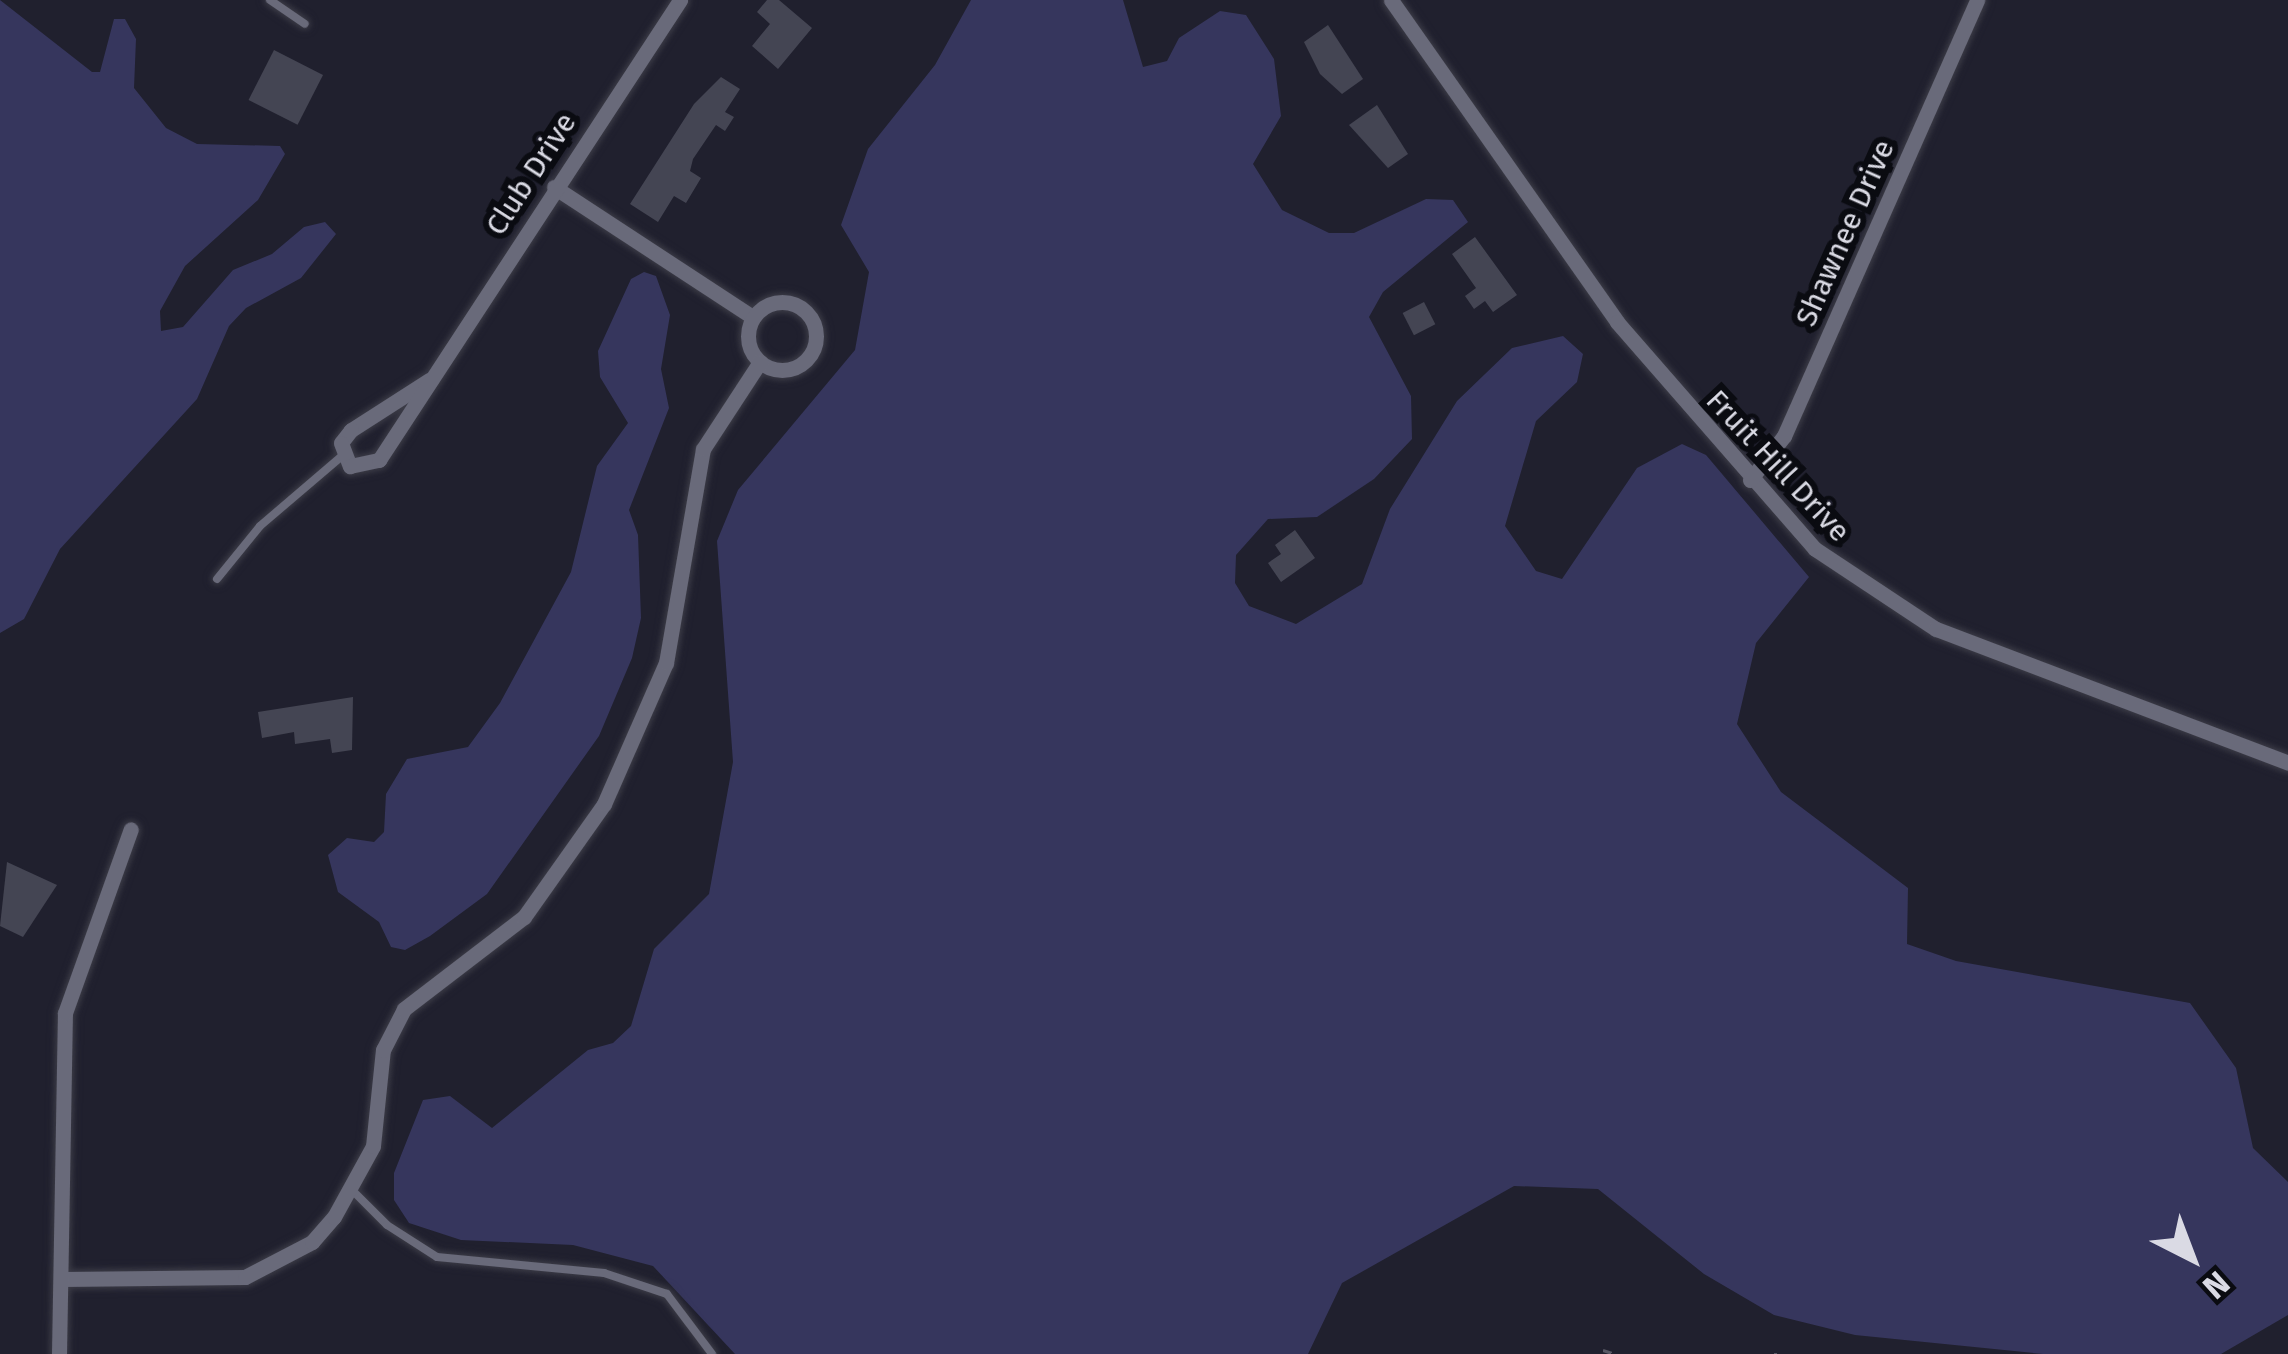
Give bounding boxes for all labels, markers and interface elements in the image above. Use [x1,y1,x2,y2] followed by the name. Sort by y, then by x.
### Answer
[478,106,584,242] street label: Club Drive
[1788,134,1902,332] street label: Shawnee Drive
[1698,383,1858,549] street label: Fruit Hill Drive
[2132,1198,2252,1318] north arrow
[2195,1263,2238,1307] text: N

